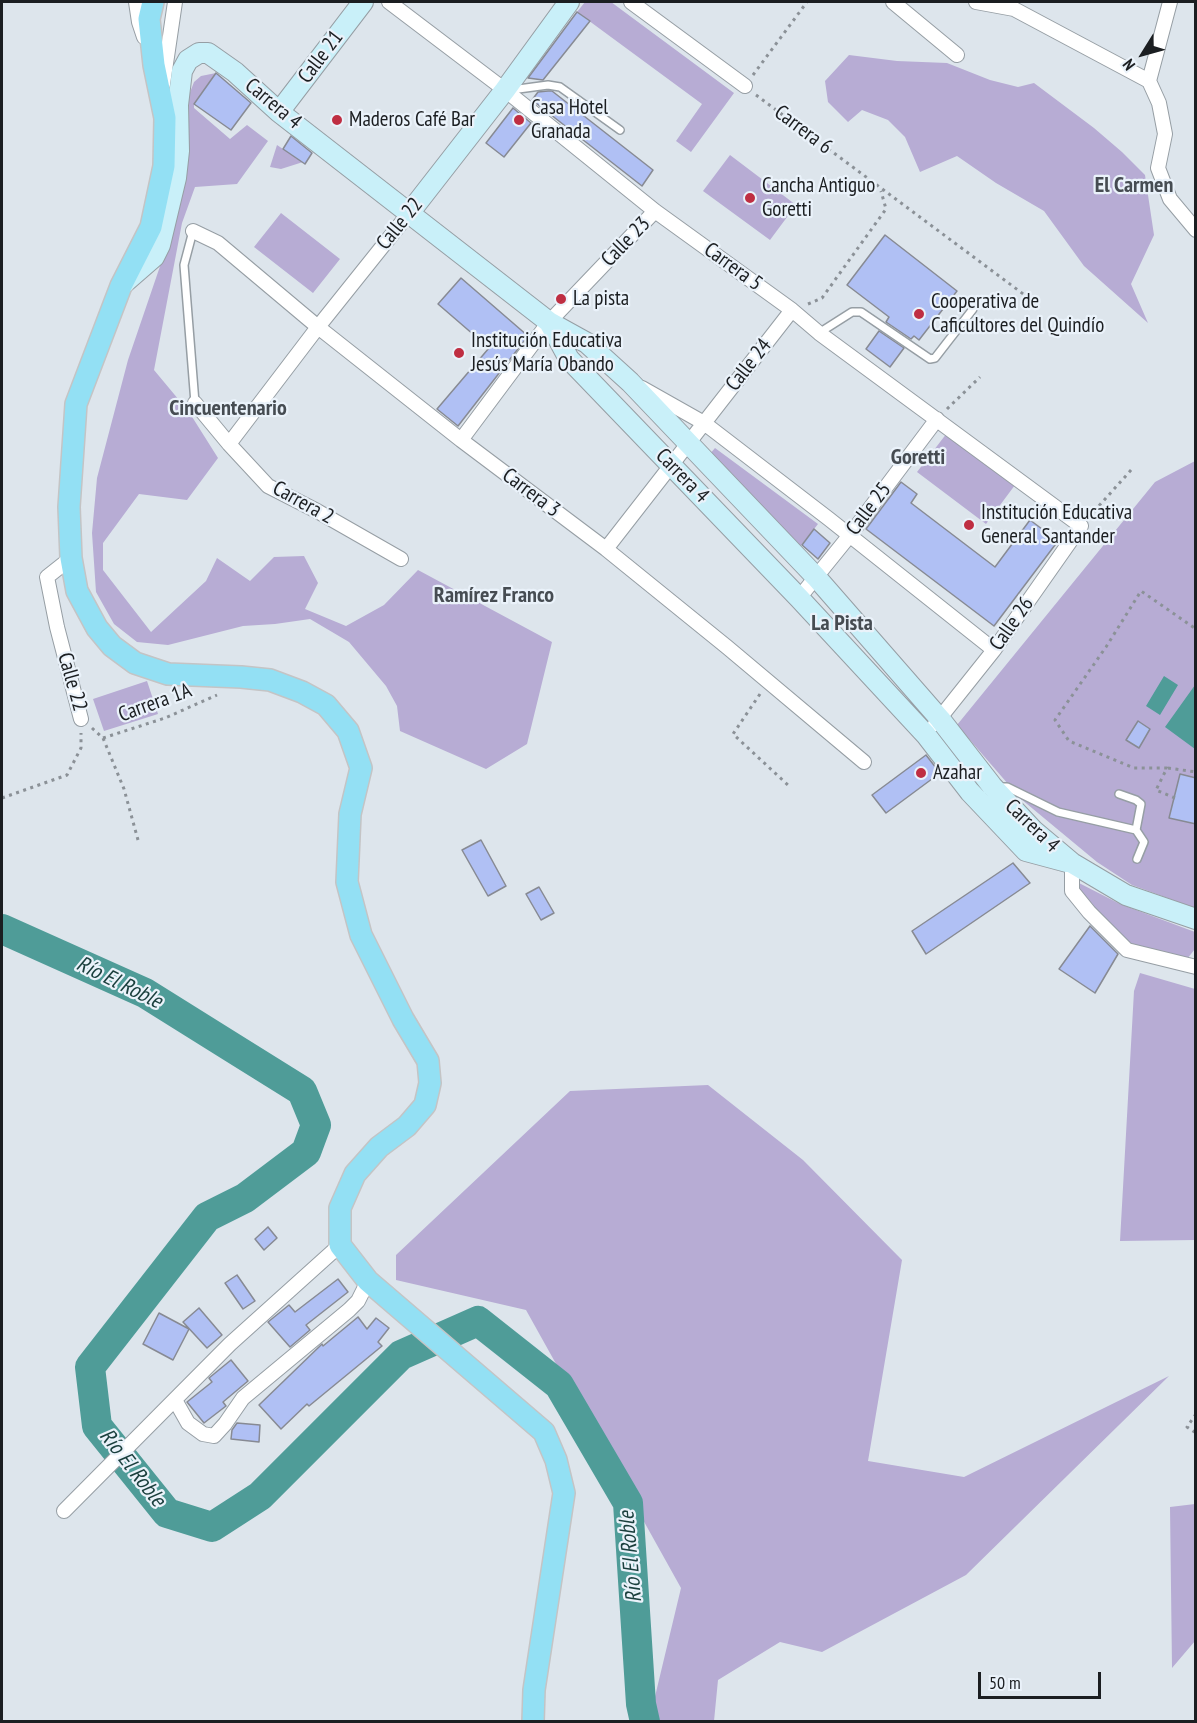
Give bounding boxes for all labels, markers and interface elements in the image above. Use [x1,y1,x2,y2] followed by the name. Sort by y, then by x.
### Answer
[1113,24,1173,84] north arrow
[293,26,349,88] street label: Calle 21
[1118,55,1139,74] text: N
[240,73,306,135] street label: Carrera 4
[531,95,608,145] place label: Casa Hotel Granada
[769,100,837,160] street label: Carrera 6
[349,107,475,133] place label: Maderos Café Bar
[330,113,344,127] marker: Maderos Café Bar
[512,113,526,127] marker: Casa Hotel Granada
[762,173,875,223] place label: Cancha Antiguo Goretti
[1095,173,1173,199] district label: El Carmen
[743,191,757,205] marker: Cancha Antiguo Goretti
[371,193,429,255] street label: Calle 22
[596,212,656,272] street label: Calle 23
[699,237,767,297] street label: Carrera 5
[573,286,629,312] place label: La pista
[931,289,1104,339] place label: Cooperativa de Caficultores del Quindío
[554,292,568,306] marker: La pista
[912,307,926,321] marker: Cooperativa de Caficultores del Quindío
[471,328,622,378] place label: Institución Educativa Jesús María Obando
[721,334,777,396] street label: Calle 24
[452,346,466,360] marker: Institución Educativa Jesús María Obando
[169,396,287,422] district label: Cincuentenario
[650,444,714,508] street label: Carrera 4
[891,445,945,471] district label: Goretti
[497,463,565,523] street label: Carrera 3
[268,476,338,530] street label: Carrera 2
[841,478,897,540] street label: Calle 25
[981,500,1132,550] place label: Institución Educativa General Santander
[962,518,976,532] marker: Institución Educativa General Santander
[434,583,554,609] district label: Ramírez Franco
[985,592,1039,656] street label: Calle 26
[811,611,873,637] district label: La Pista
[52,650,92,714] street label: Calle 22
[115,678,195,728] street label: Carrera 1A
[933,760,982,786] place label: Azahar
[914,766,928,780] marker: Azahar
[1000,794,1064,858] street label: Carrera 4
[72,951,166,1015] water label: Río El Roble
[93,1424,171,1512] water label: Río El Roble
[614,1510,648,1604] water label: Río El Roble
[981,1660,1104,1698] scale bar
[989,1671,1021,1694] text: 50 m

